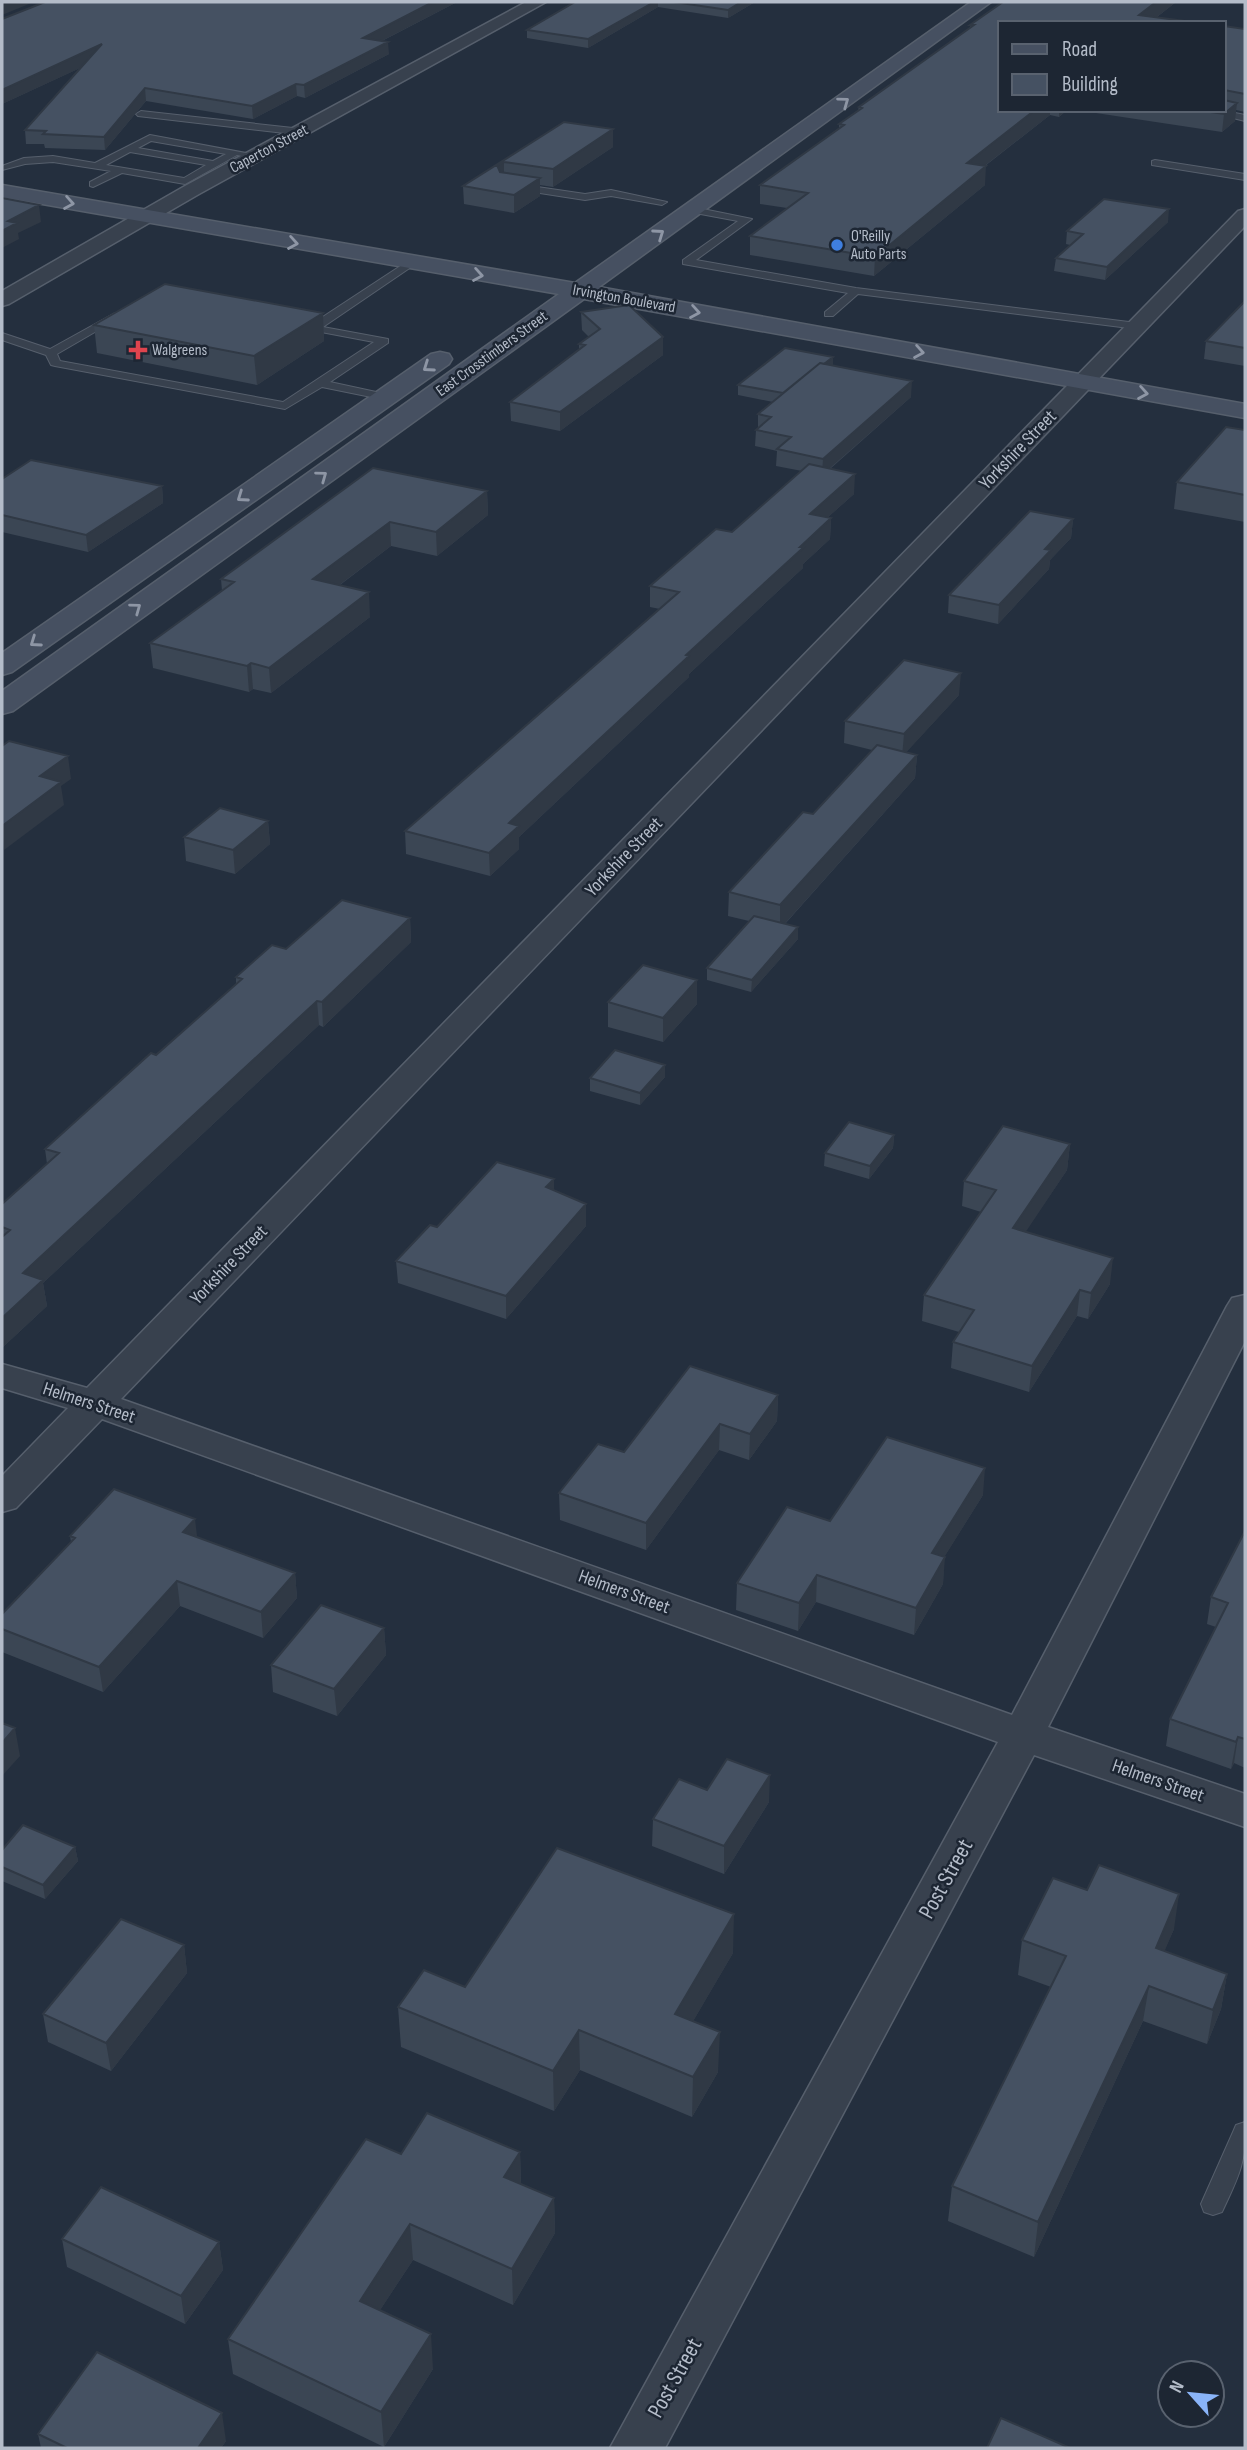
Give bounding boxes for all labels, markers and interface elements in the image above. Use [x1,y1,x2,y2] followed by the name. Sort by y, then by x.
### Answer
[998,21,1226,112] legend
[1062,37,1097,62] text: Road
[1062,72,1118,97] text: Building
[836,98,849,110] one-way arrow
[227,120,312,178] street label: Caperton Street
[63,195,75,210] one-way arrow
[850,227,907,264] place label: O'Reilly Auto Parts
[651,230,664,242] one-way arrow
[287,234,299,249] one-way arrow
[829,237,845,253] marker: O'Reilly Auto Parts
[472,267,484,282] one-way arrow
[571,281,677,317] street label: Irvington Boulevard
[689,304,701,319] one-way arrow
[433,307,552,401] street label: East Crosstimbers Street
[152,341,208,360] place label: Walgreens
[130,342,146,358] marker: Walgreens
[913,344,925,359] one-way arrow
[423,359,436,371] one-way arrow
[1137,384,1149,399] one-way arrow
[974,405,1062,495] street label: Yorkshire Street
[314,472,327,484] one-way arrow
[237,489,250,502] one-way arrow
[128,604,141,616] one-way arrow
[30,634,43,646] one-way arrow
[580,812,668,902] street label: Yorkshire Street
[185,1220,273,1310] street label: Yorkshire Street
[40,1377,138,1429] street label: Helmers Street
[575,1565,673,1619] street label: Helmers Street
[1109,1755,1207,1808] street label: Helmers Street
[913,1834,979,1924] street label: Post Street
[642,2333,708,2423] street label: Post Street
[1156,2359,1226,2429] north arrow
[1165,2377,1190,2397] text: N

